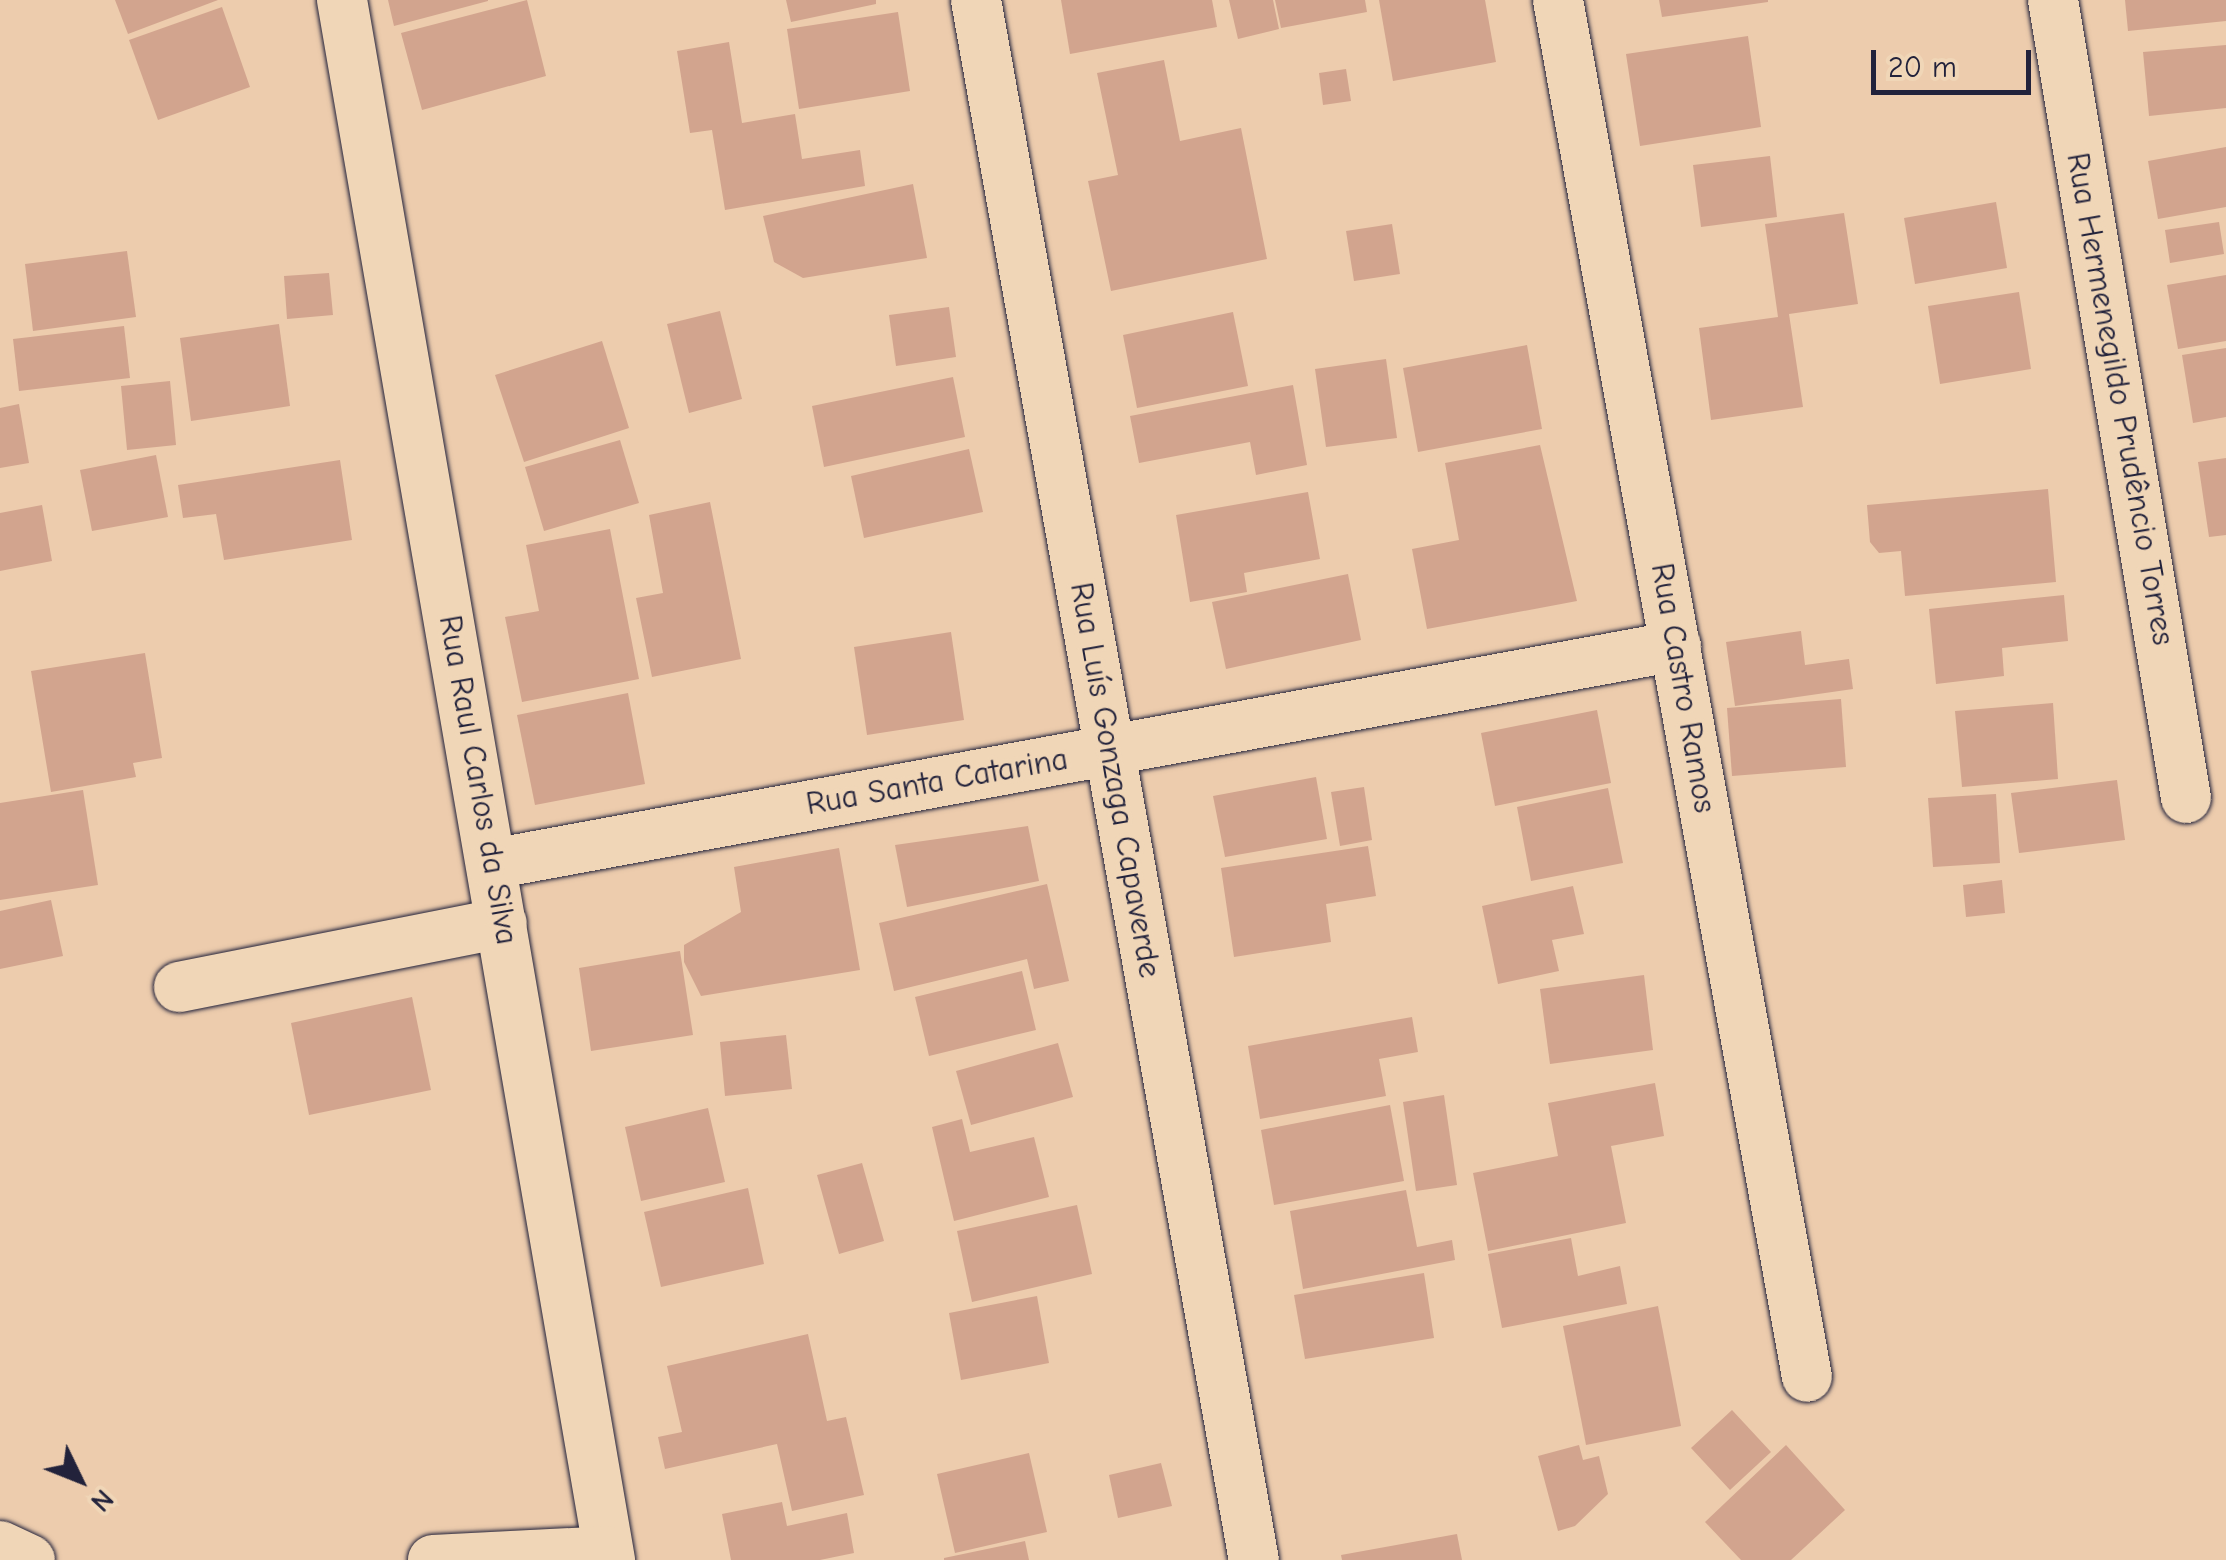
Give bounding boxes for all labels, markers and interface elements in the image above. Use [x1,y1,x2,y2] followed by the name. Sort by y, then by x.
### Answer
[1876,30,2036,92] scale bar
[1888,50,1957,85] text: 20 m
[2058,150,2182,648] street label: Rua Hermenegildo Prudêncio Torres
[1642,560,1724,816] street label: Rua Castro Ramos
[1061,579,1169,981] street label: Rua Luís Gonzaga Capaverde
[430,612,526,948] street label: Rua Raul Carlos da Silva
[803,740,1071,824] street label: Rua Santa Catarina
[30,1430,130,1530] north arrow
[84,1483,120,1518] text: N

